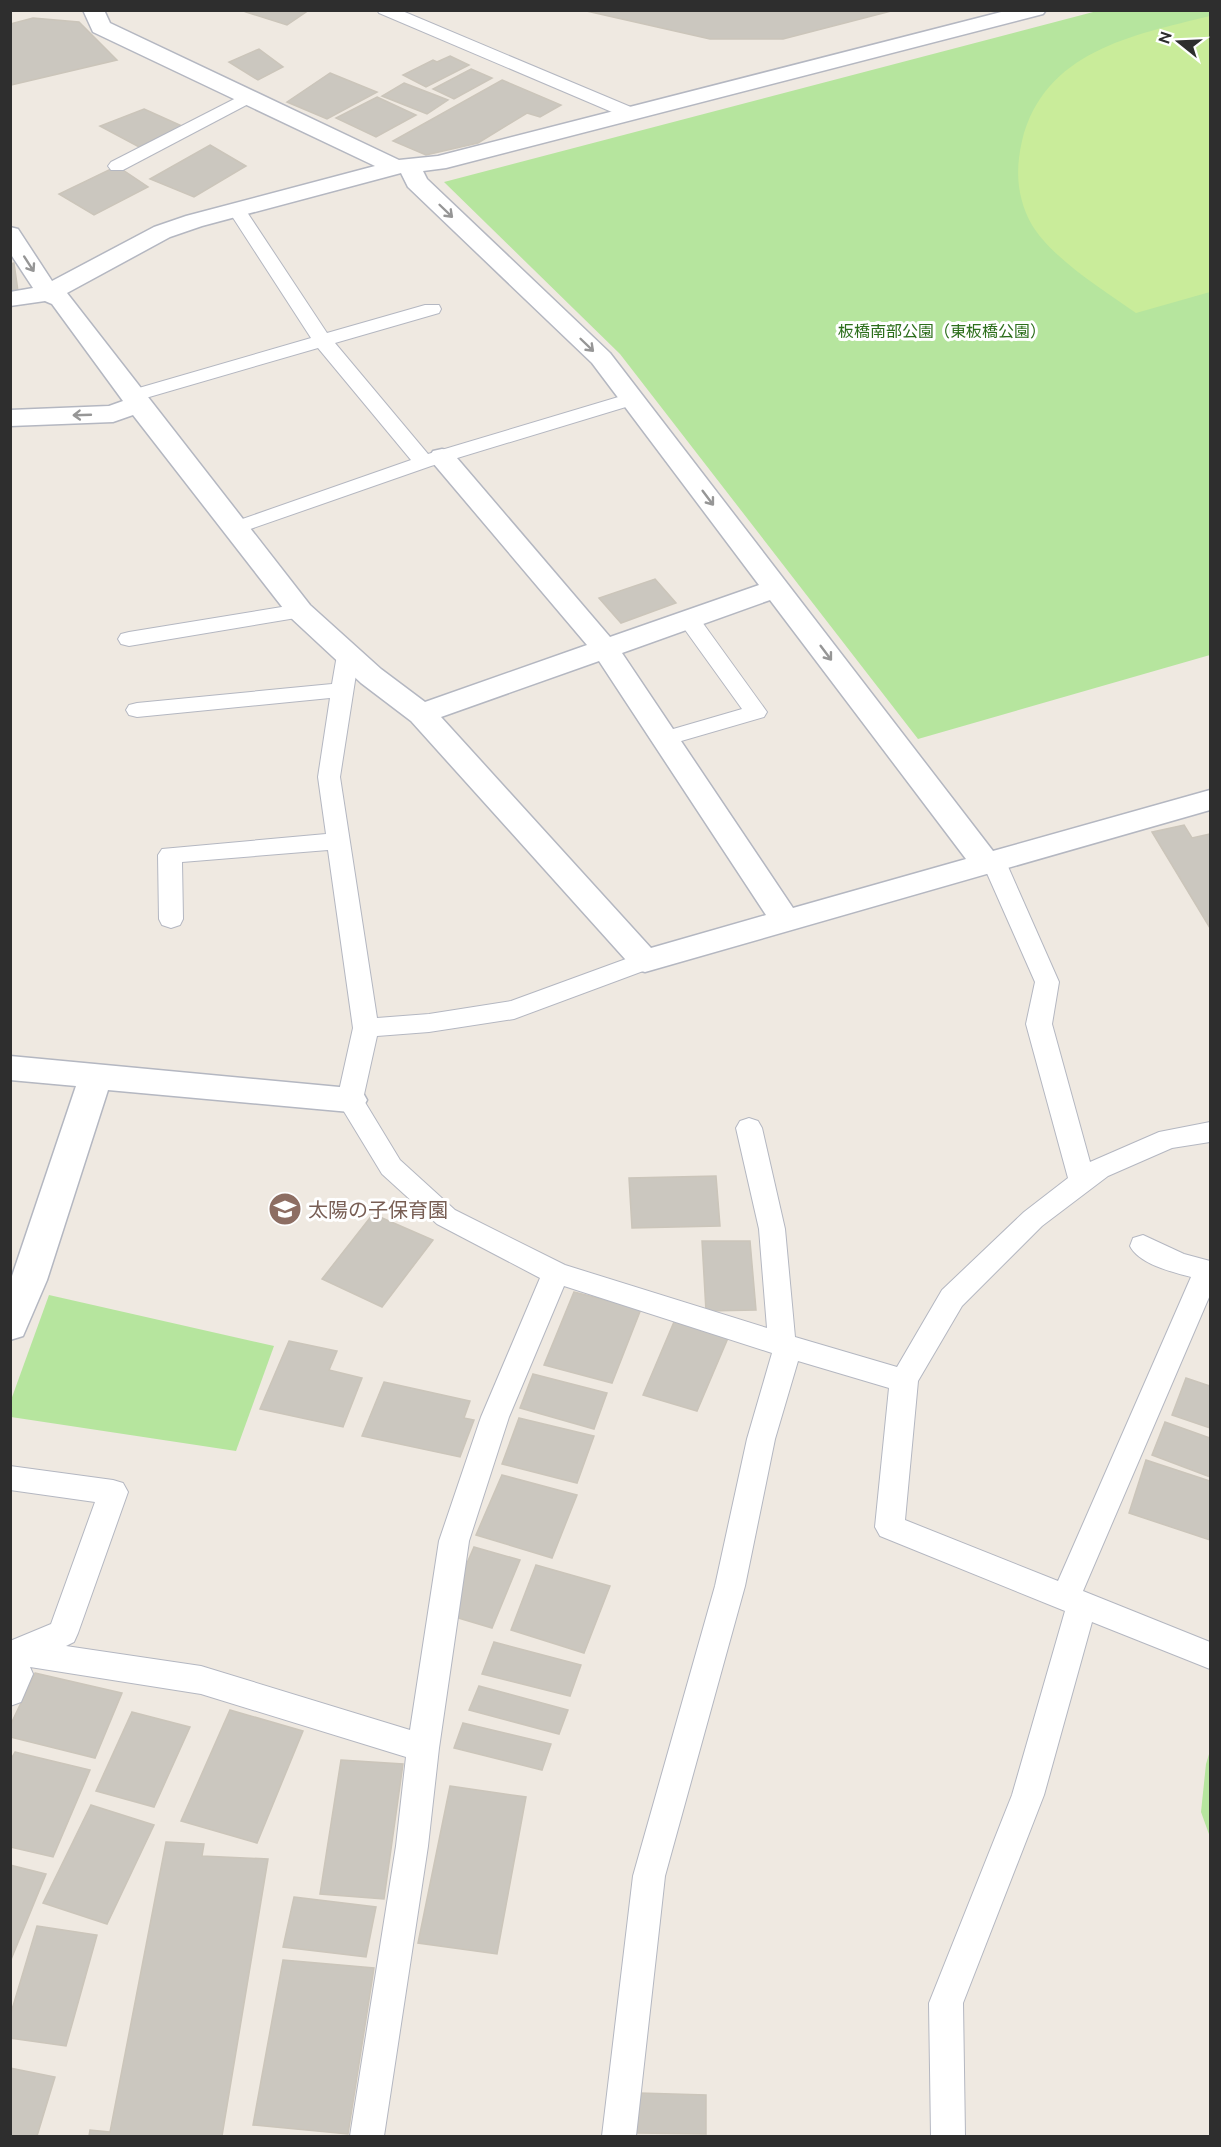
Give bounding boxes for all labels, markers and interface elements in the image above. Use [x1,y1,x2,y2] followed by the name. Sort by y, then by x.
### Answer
[1149,12,1209,72] north arrow
[1154,29,1175,46] text: N
[438,203,453,217] one-way arrow
[23,255,36,272] one-way arrow
[838,322,1046,340] park label: 板橋南部公園（東板橋公園）
[580,338,595,352] one-way arrow
[72,410,92,421] one-way arrow
[701,490,714,506] one-way arrow
[819,645,832,661] one-way arrow
[267,1191,303,1227] school or university icon: 太陽の子保育園
[308,1198,448,1221] place label: 太陽の子保育園

